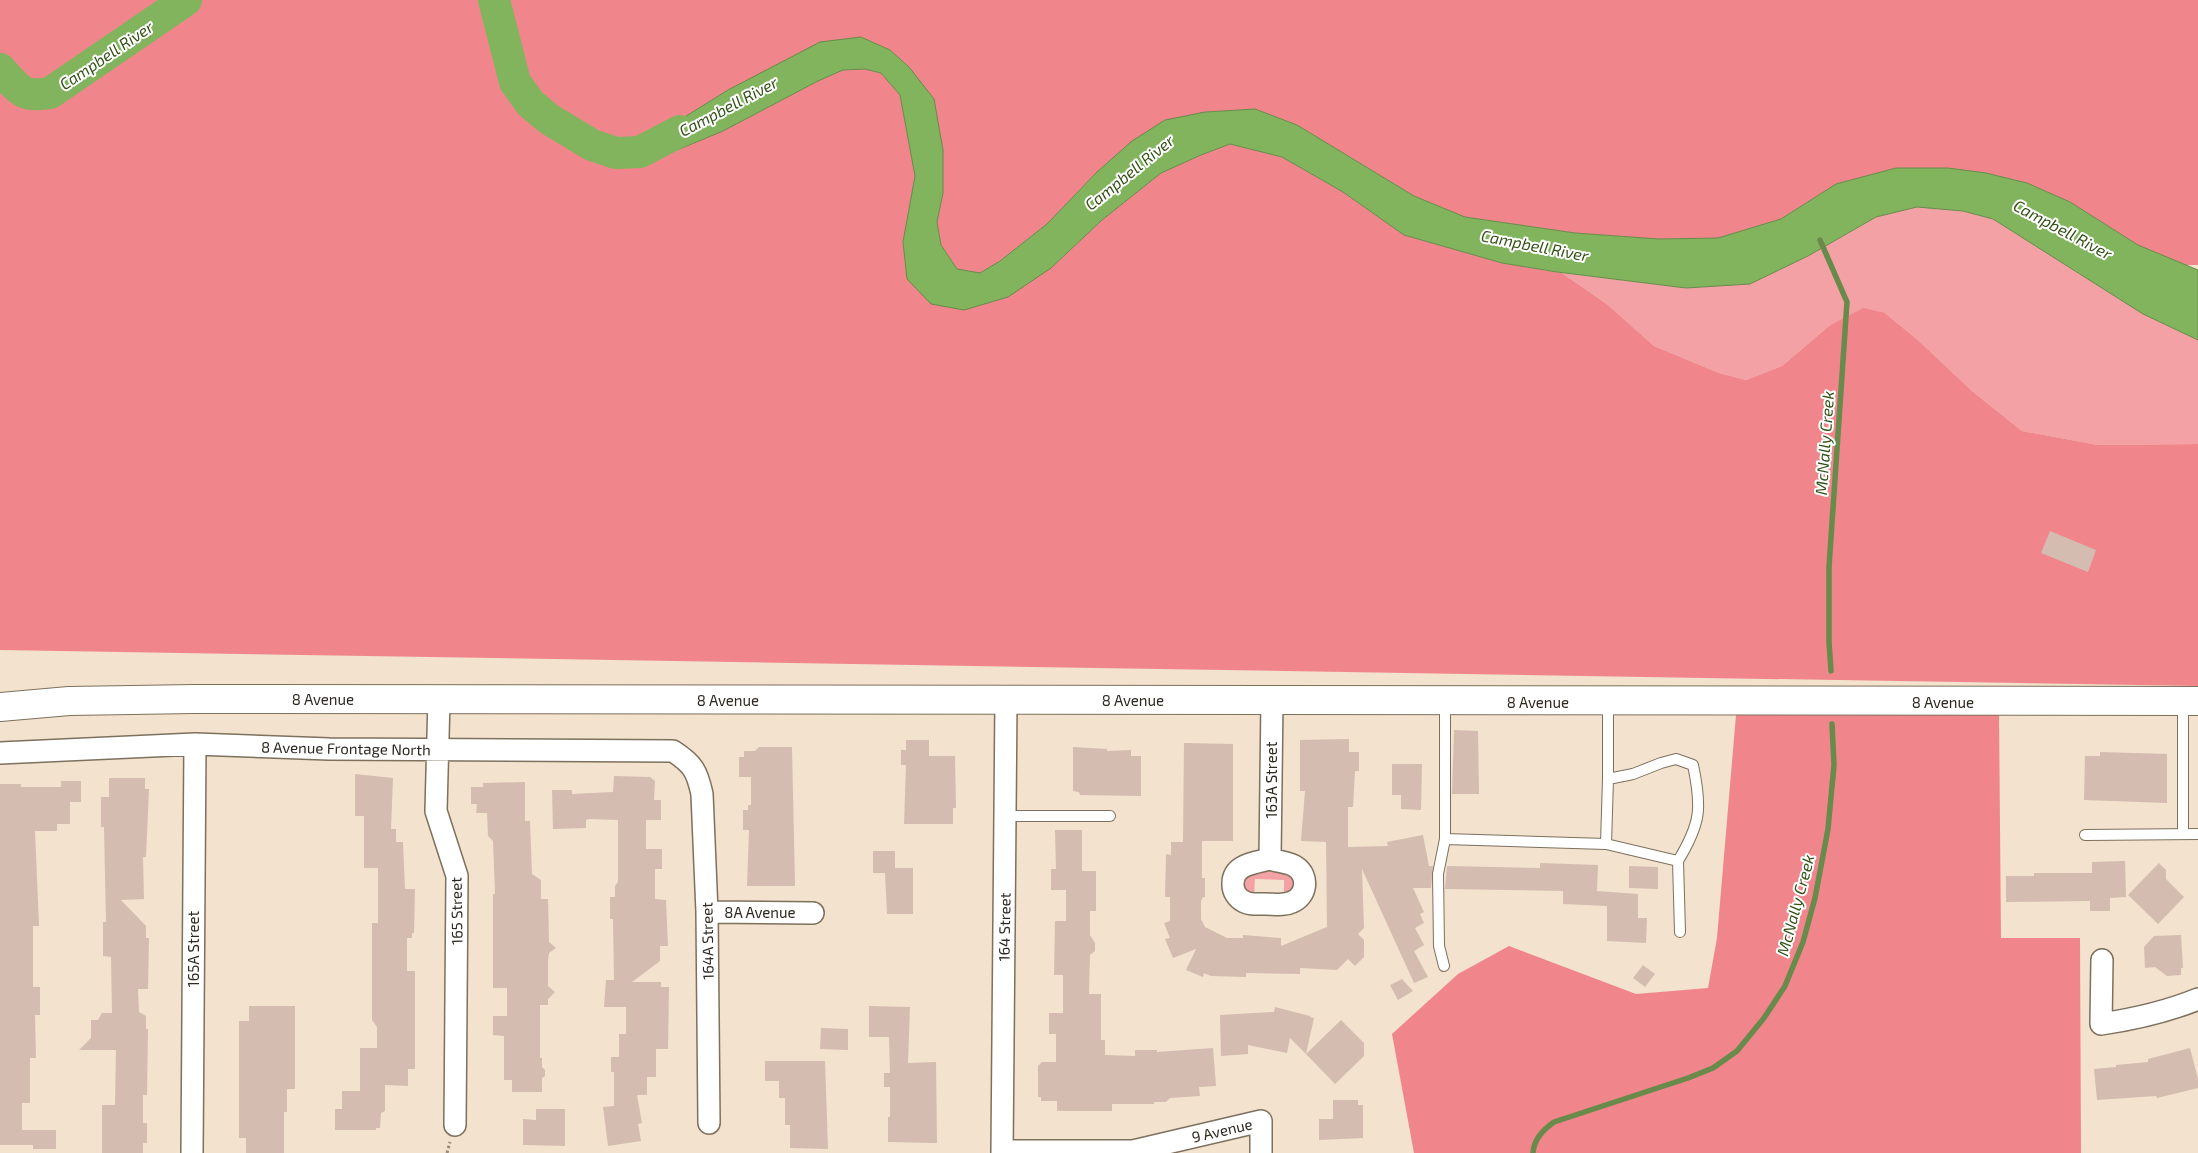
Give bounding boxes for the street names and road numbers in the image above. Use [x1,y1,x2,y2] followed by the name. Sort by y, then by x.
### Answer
[292,690,354,708] street label: 8 Avenue
[697,691,759,709] street label: 8 Avenue
[1102,691,1164,709] street label: 8 Avenue
[1507,693,1569,711] street label: 8 Avenue
[1912,693,1974,711] street label: 8 Avenue
[261,738,431,758] street label: 8 Avenue Frontage North
[1262,741,1280,818] street label: 163A Street
[446,877,466,945] street label: 165 Street
[994,892,1014,962] street label: 164 Street
[697,902,717,980] street label: 164A Street
[724,903,796,921] street label: 8A Avenue
[184,910,202,987] street label: 165A Street
[1190,1114,1254,1146] street label: 9 Avenue

